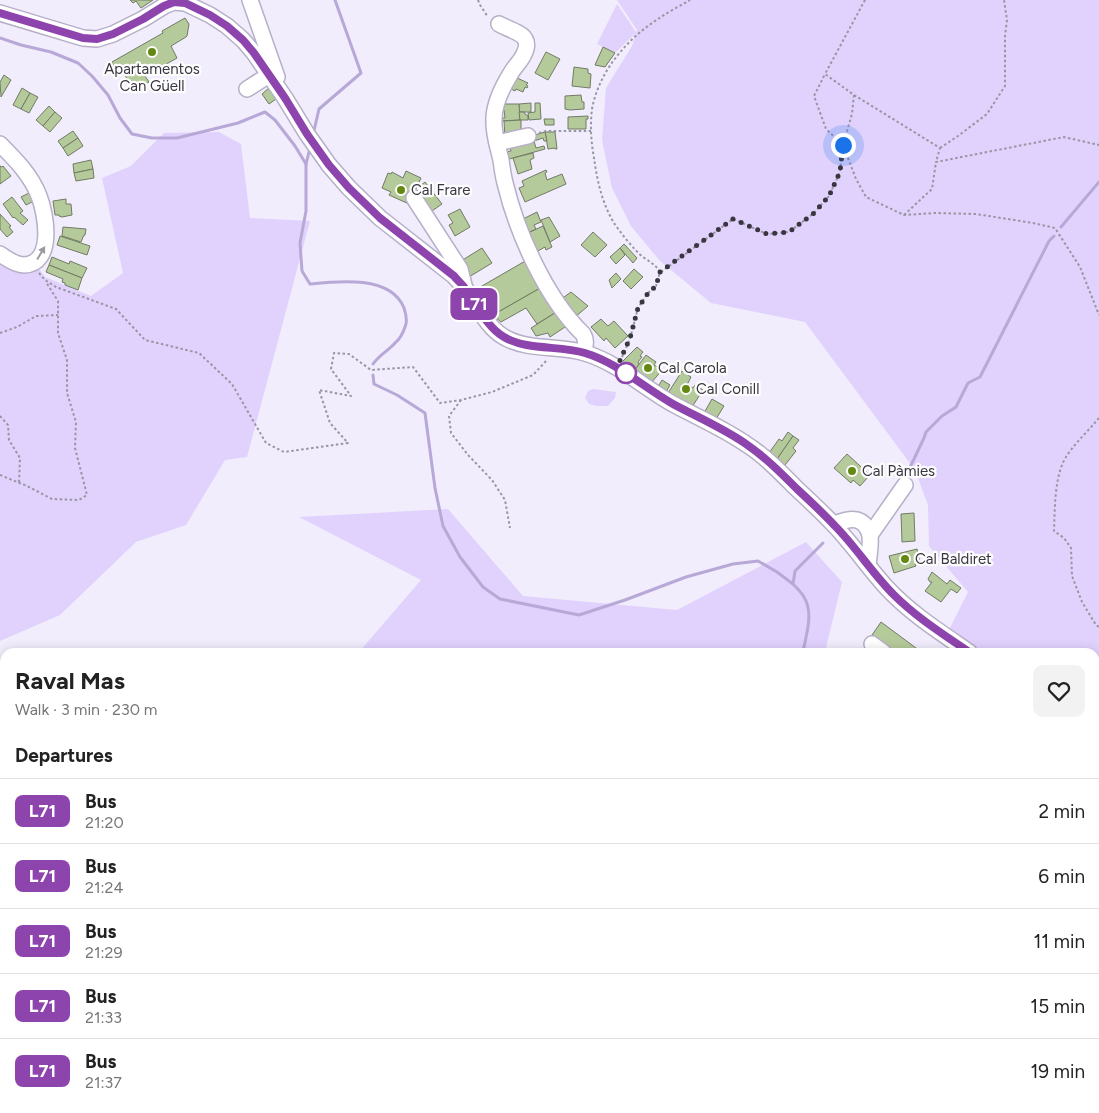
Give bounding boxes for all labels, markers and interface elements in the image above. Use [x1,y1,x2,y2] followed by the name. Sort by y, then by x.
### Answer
[146,46,158,58] marker: Apartamentos Can Güell
[104,60,200,95] place label: Apartamentos Can Güell
[831,133,856,158] your location
[411,181,470,199] place label: Cal Frare
[395,184,407,196] marker: Cal Frare
[36,246,45,259] one-way arrow
[445,288,503,320] line badge: L71
[460,293,488,315] text: L71
[658,359,727,377] place label: Cal Carola
[615,362,637,384] unlabelled marker
[642,362,654,374] marker: Cal Carola
[696,380,759,398] place label: Cal Conill
[680,383,692,395] marker: Cal Conill
[862,462,935,480] place label: Cal Pàmies
[846,465,858,477] marker: Cal Pàmies
[915,550,992,568] place label: Cal Baldiret
[899,553,911,565] marker: Cal Baldiret
[1033,665,1085,717] button: heart
[15,666,125,695] text: Raval Mas
[15,700,157,719] text: Walk · 3 min · 230 m
[15,744,113,767] text: Departures
[85,790,116,813] text: Bus
[29,800,56,822] text: L71
[1039,800,1085,823] text: 2 min
[85,813,124,832] text: 21:20
[85,855,116,878] text: Bus
[29,865,56,887] text: L71
[1038,865,1085,888] text: 6 min
[85,878,123,897] text: 21:24
[85,920,116,943] text: Bus
[29,930,56,952] text: L71
[1033,930,1085,953] text: 11 min
[85,943,123,962] text: 21:29
[85,985,116,1008] text: Bus
[29,995,56,1017] text: L71
[1030,995,1085,1018] text: 15 min
[85,1008,122,1027] text: 21:33
[85,1050,116,1073] text: Bus
[29,1060,56,1082] text: L71
[1031,1060,1085,1083] text: 19 min
[85,1073,122,1092] text: 21:37

